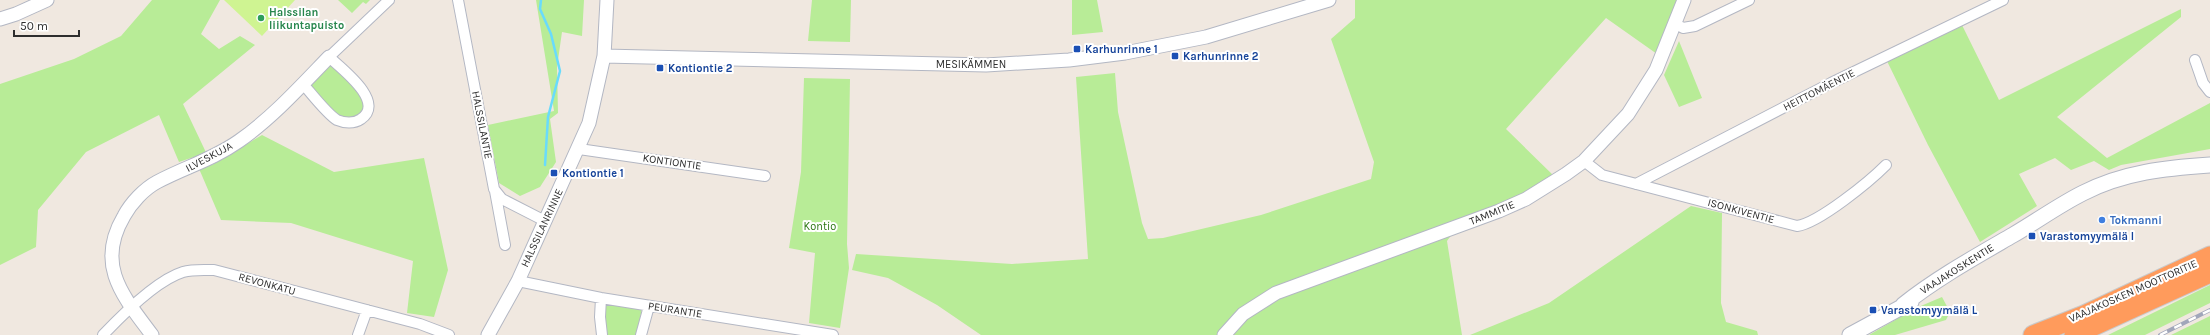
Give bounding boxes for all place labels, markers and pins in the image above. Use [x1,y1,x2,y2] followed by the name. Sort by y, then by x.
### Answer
[269,6,344,32] place label: Halssilan liikuntapuisto
[256,13,266,23] marker: Halssilan liikuntapuisto
[1085,43,1158,56] place label: Karhunrinne 1
[1072,44,1082,54] marker: Karhunrinne 1
[1183,50,1259,63] place label: Karhunrinne 2
[1170,51,1180,61] marker: Karhunrinne 2
[668,62,733,75] place label: Kontiontie 2
[655,63,665,73] marker: Kontiontie 2
[562,167,624,180] place label: Kontiontie 1
[549,168,559,178] marker: Kontiontie 1
[2110,214,2162,227] place label: Tokmanni
[2097,215,2107,225] marker: Tokmanni
[2040,230,2134,243] place label: Varastomyymälä I
[2027,231,2037,241] marker: Varastomyymälä I
[1881,304,1978,317] place label: Varastomyymälä L
[1868,305,1878,315] marker: Varastomyymälä L

